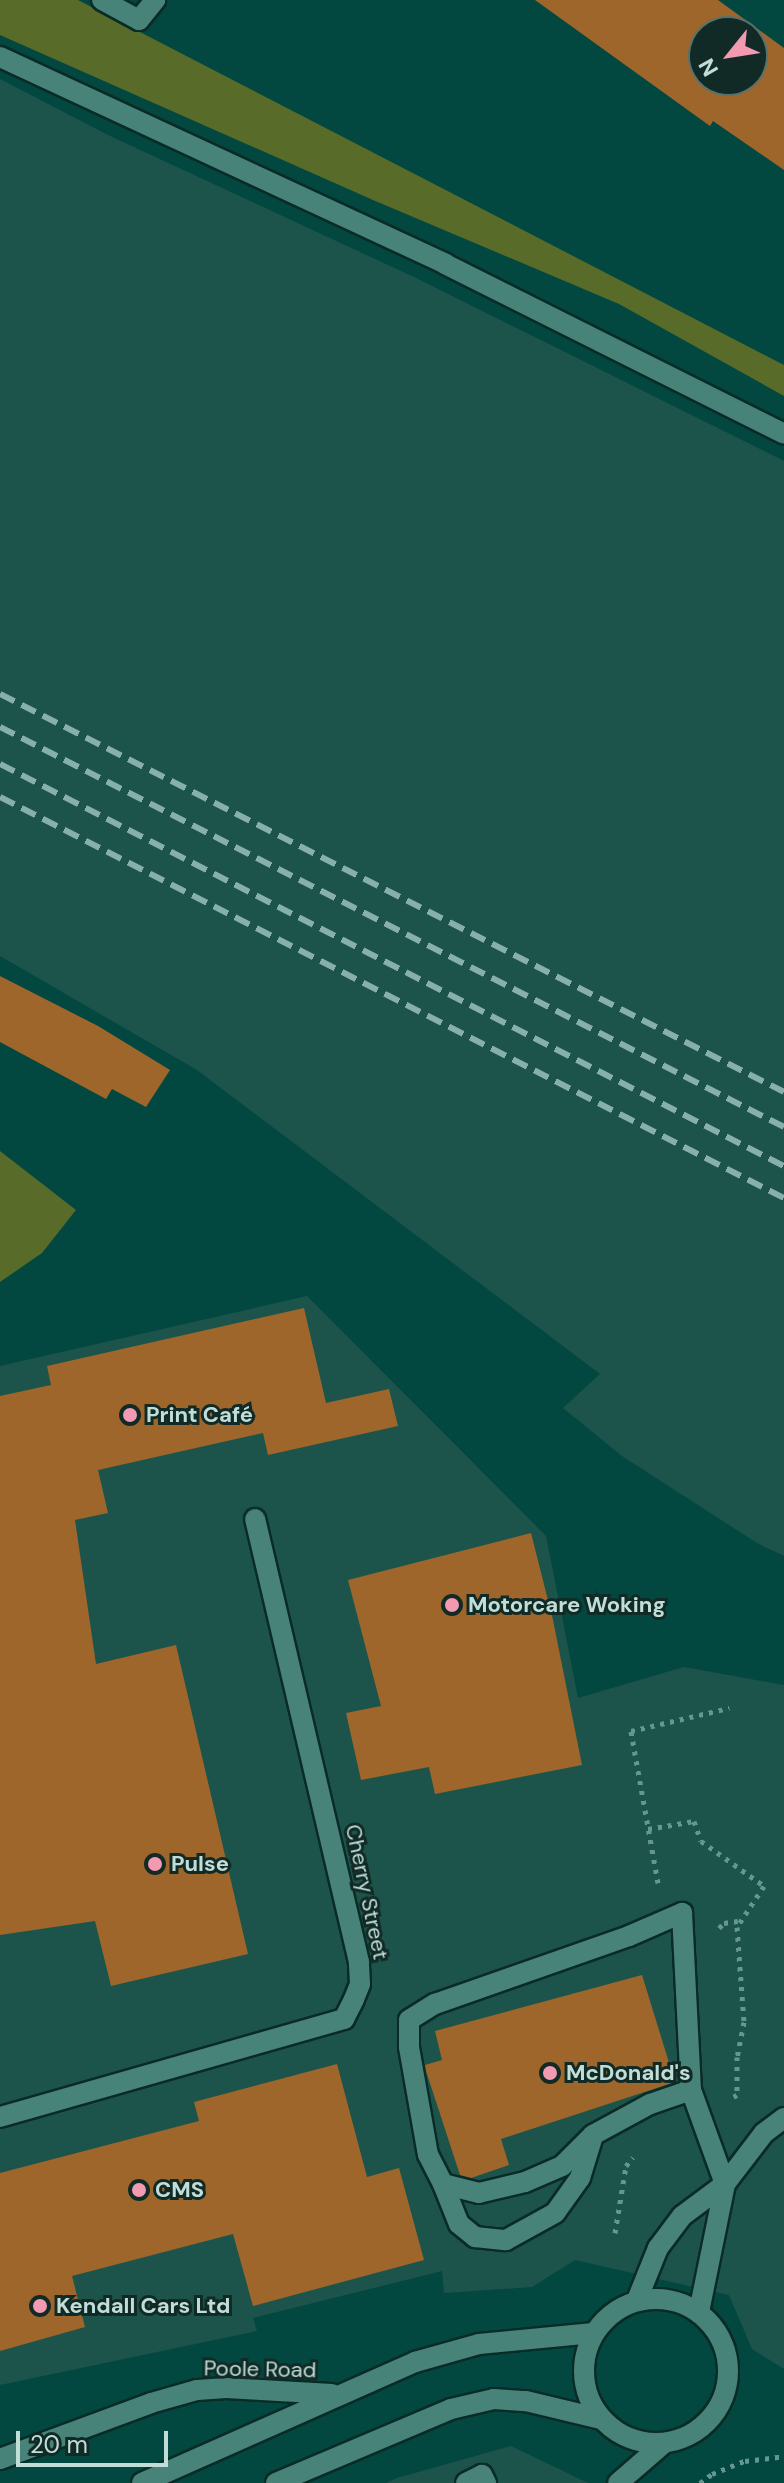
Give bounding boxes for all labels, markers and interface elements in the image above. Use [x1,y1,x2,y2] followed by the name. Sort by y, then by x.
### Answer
[688,16,768,96] north arrow
[692,53,725,81] text: N
[146,1402,253,1428] place label: Print Café
[121,1406,139,1424] marker: Print Café
[468,1592,666,1618] place label: Motorcare Woking
[443,1596,461,1614] marker: Motorcare Woking
[340,1822,394,1962] street label: Cherry Street
[171,1851,229,1877] place label: Pulse
[146,1855,164,1873] marker: Pulse
[566,2060,691,2086] place label: McDonald's
[541,2064,559,2082] marker: McDonald's
[155,2177,204,2203] place label: CMS
[130,2181,148,2199] marker: CMS
[56,2293,230,2319] place label: Kendall Cars Ltd
[31,2297,49,2315] marker: Kendall Cars Ltd
[203,2355,317,2383] street label: Poole Road
[20,2415,172,2465] scale bar
[30,2429,88,2460] text: 20 m

